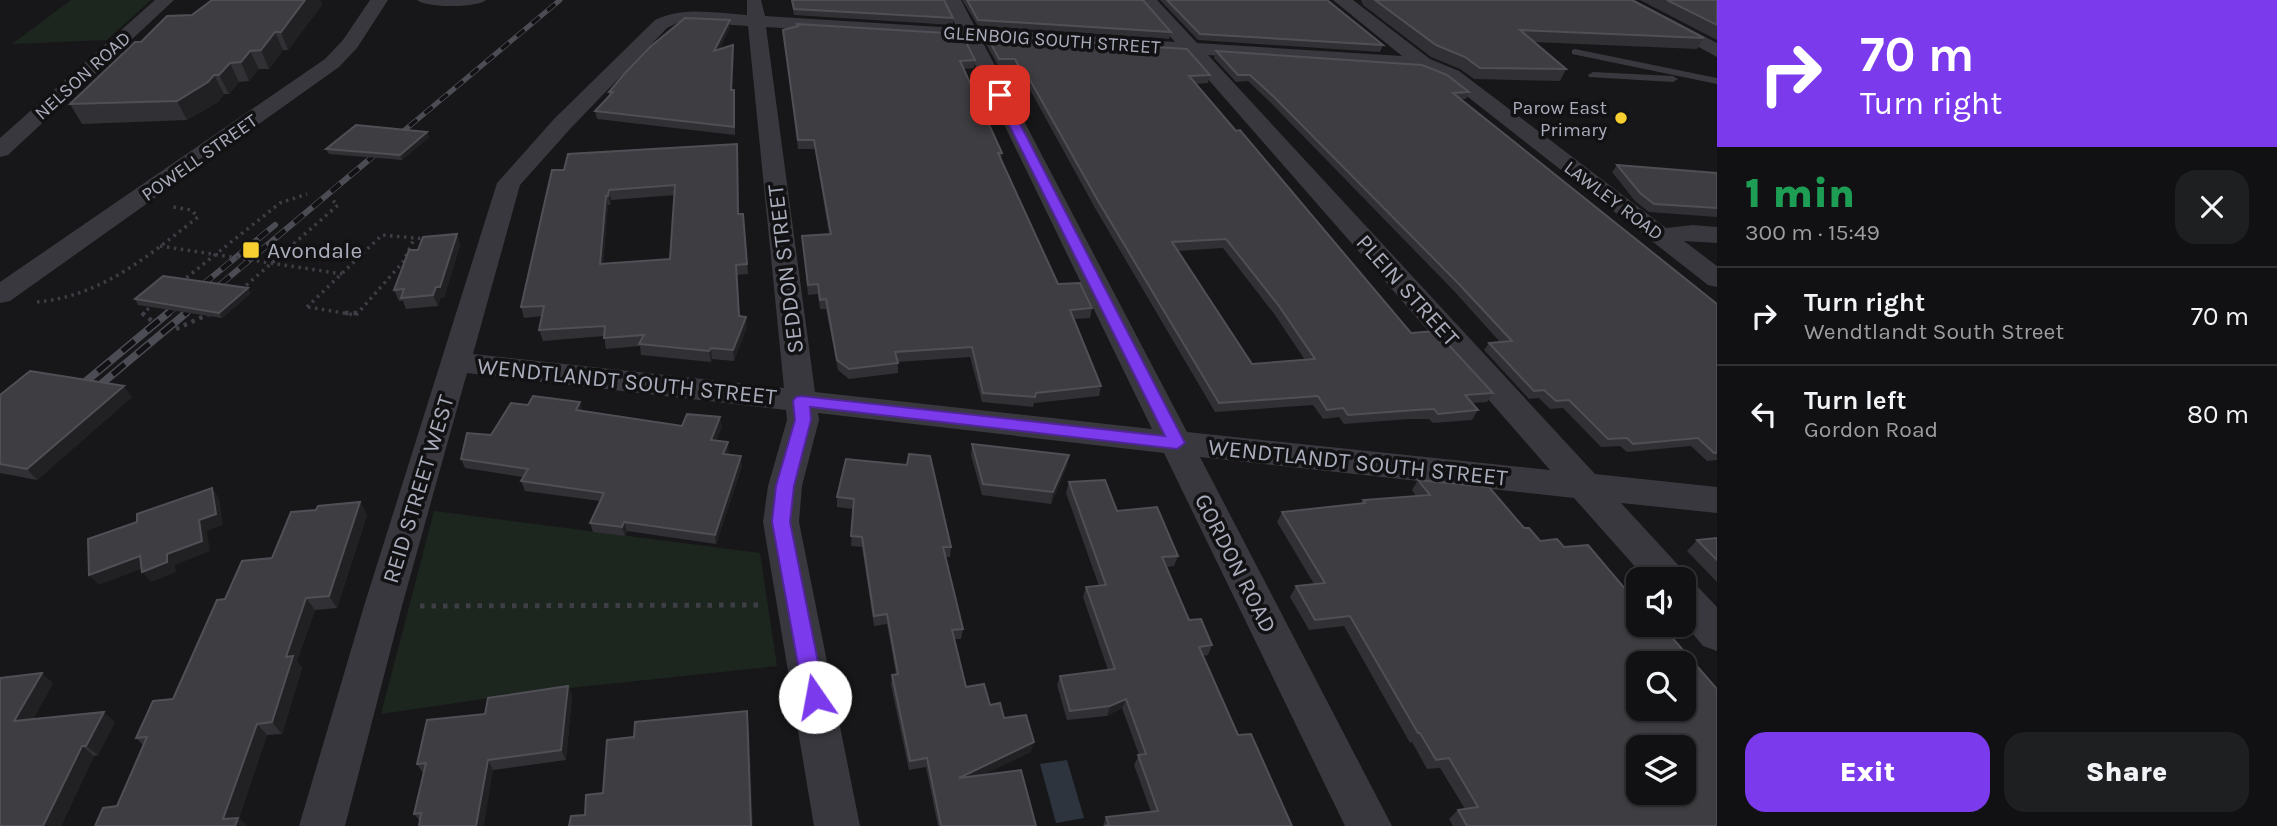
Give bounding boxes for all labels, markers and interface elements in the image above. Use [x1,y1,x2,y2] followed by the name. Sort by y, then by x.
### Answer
[943,21,1162,59] street label: GLENBOIG SOUTH STREET
[1860,26,1974,83] text: 70 m
[30,27,135,124] street label: NELSON ROAD
[1745,28,1836,119] icon: right
[970,65,1030,125] pin
[981,76,1019,114] icon: arrive
[1860,85,2002,122] text: Turn right
[1512,97,1607,141] place label: Parow East Primary
[137,109,262,206] street label: POWELL STREET
[1613,110,1629,126] marker: Parow East Primary
[1560,156,1667,245] street label: LAWLEY ROAD
[1745,168,1855,218] text: 1 min
[2175,170,2249,244] button: close
[762,182,809,355] street label: SEDDON STREET
[1745,219,1880,246] text: 300 m · 15:49
[1350,229,1465,352] street label: PLEIN STREET
[267,237,362,264] place label: Avondale
[241,240,261,260] marker: Avondale
[1804,287,1925,318] text: Turn right
[1745,297,1783,335] icon: right
[2191,301,2249,332] text: 70 m
[1804,318,2064,345] text: Wendtlandt South Street
[476,352,778,411] street label: WENDTLANDT SOUTH STREET
[1804,385,1906,416] text: Turn left
[377,391,460,586] street label: REID STREET WEST
[1745,395,1783,433] icon: left
[2187,399,2249,430] text: 80 m
[1804,416,1938,443] text: Gordon Road
[1207,433,1509,492] street label: WENDTLANDT SOUTH STREET
[1189,489,1282,637] street label: GORDON ROAD
[1626,567,1696,805] map controls
[1626,567,1696,637] button: sound
[1626,651,1696,721] button: search
[778,660,852,734] position arrow
[1745,732,1990,812] button: Exit
[2004,732,2249,812] button: Share
[1626,735,1696,805] button: layers

